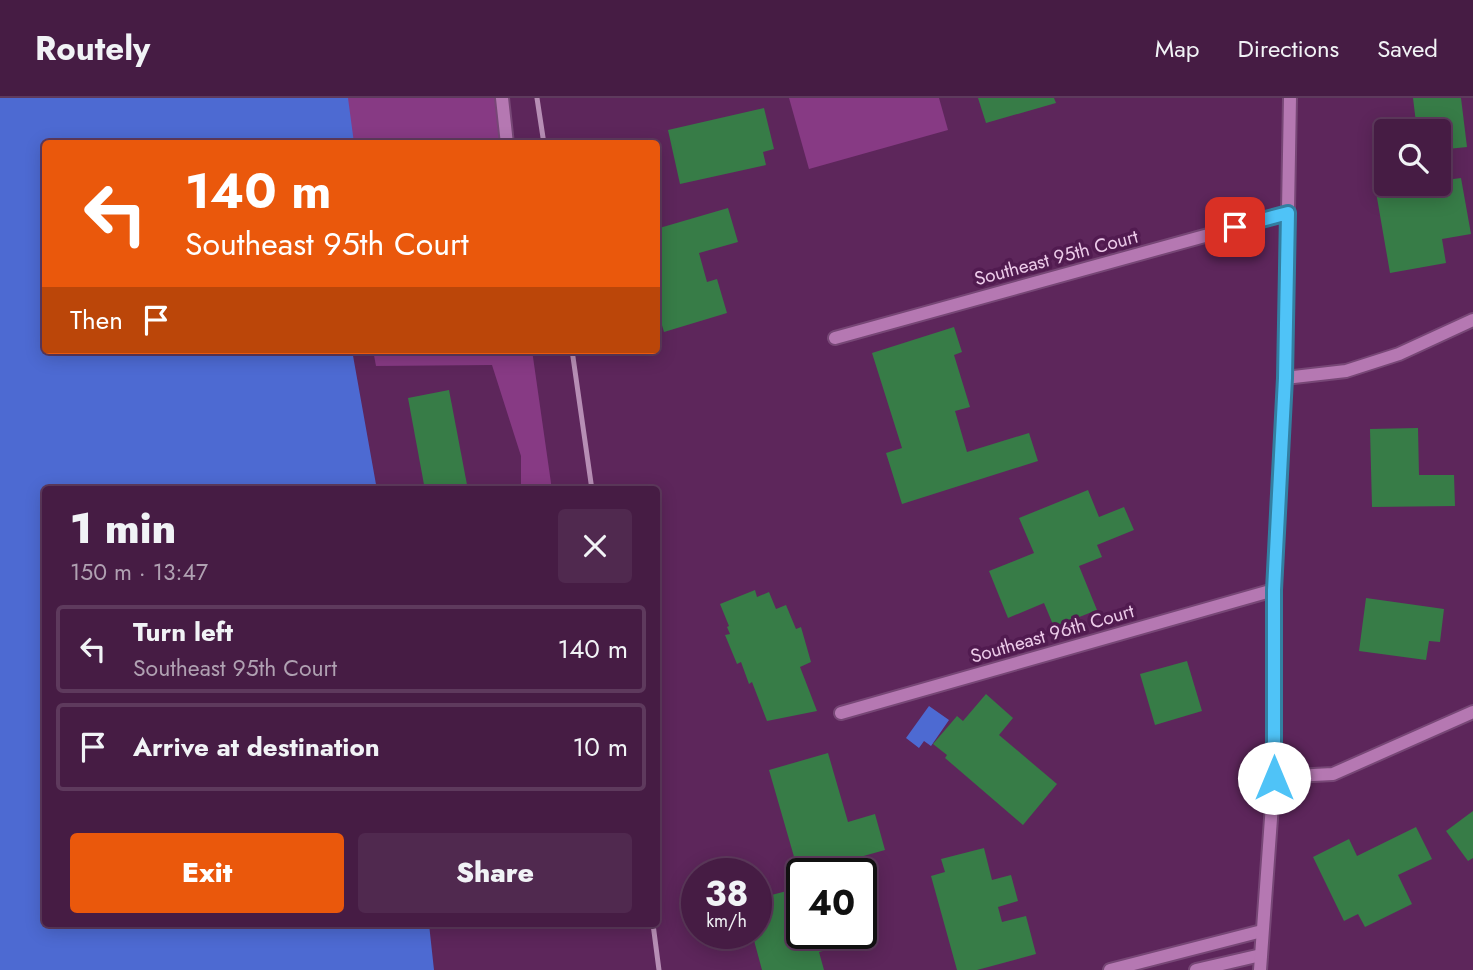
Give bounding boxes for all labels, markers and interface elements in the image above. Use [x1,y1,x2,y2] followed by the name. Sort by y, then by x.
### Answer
[35,25,150,72] text: Routely
[1155,31,1200,66] text: Map
[1238,31,1339,66] text: Directions
[1377,31,1438,66] text: Saved
[1374,119,1451,196] map controls
[1374,119,1451,196] button: search
[185,156,331,226] text: 140 m
[70,168,161,259] icon: left
[1205,197,1265,257] pin
[1216,208,1254,246] icon: arrive
[185,221,469,267] text: Southeast 95th Court
[971,223,1141,292] street label: Southeast 95th Court
[70,301,123,339] text: Then
[137,301,175,339] icon: arrive
[70,498,176,559] text: 1 min
[558,509,632,583] button: close
[70,555,208,589] text: 150 m · 13:47
[967,597,1137,670] street label: Southeast 96th Court
[133,613,233,651] text: Turn left
[74,630,112,668] icon: left
[557,630,628,668] text: 140 m
[133,651,337,685] text: Southeast 95th Court
[74,728,112,766] icon: arrive
[133,728,380,766] text: Arrive at destination
[573,728,628,766] text: 10 m
[1237,741,1311,815] position arrow
[70,833,344,913] button: Exit
[358,833,632,913] button: Share
[786,858,877,949] speed limit sign: 40
[705,869,748,919] text: 38
[706,908,747,934] text: km/h

